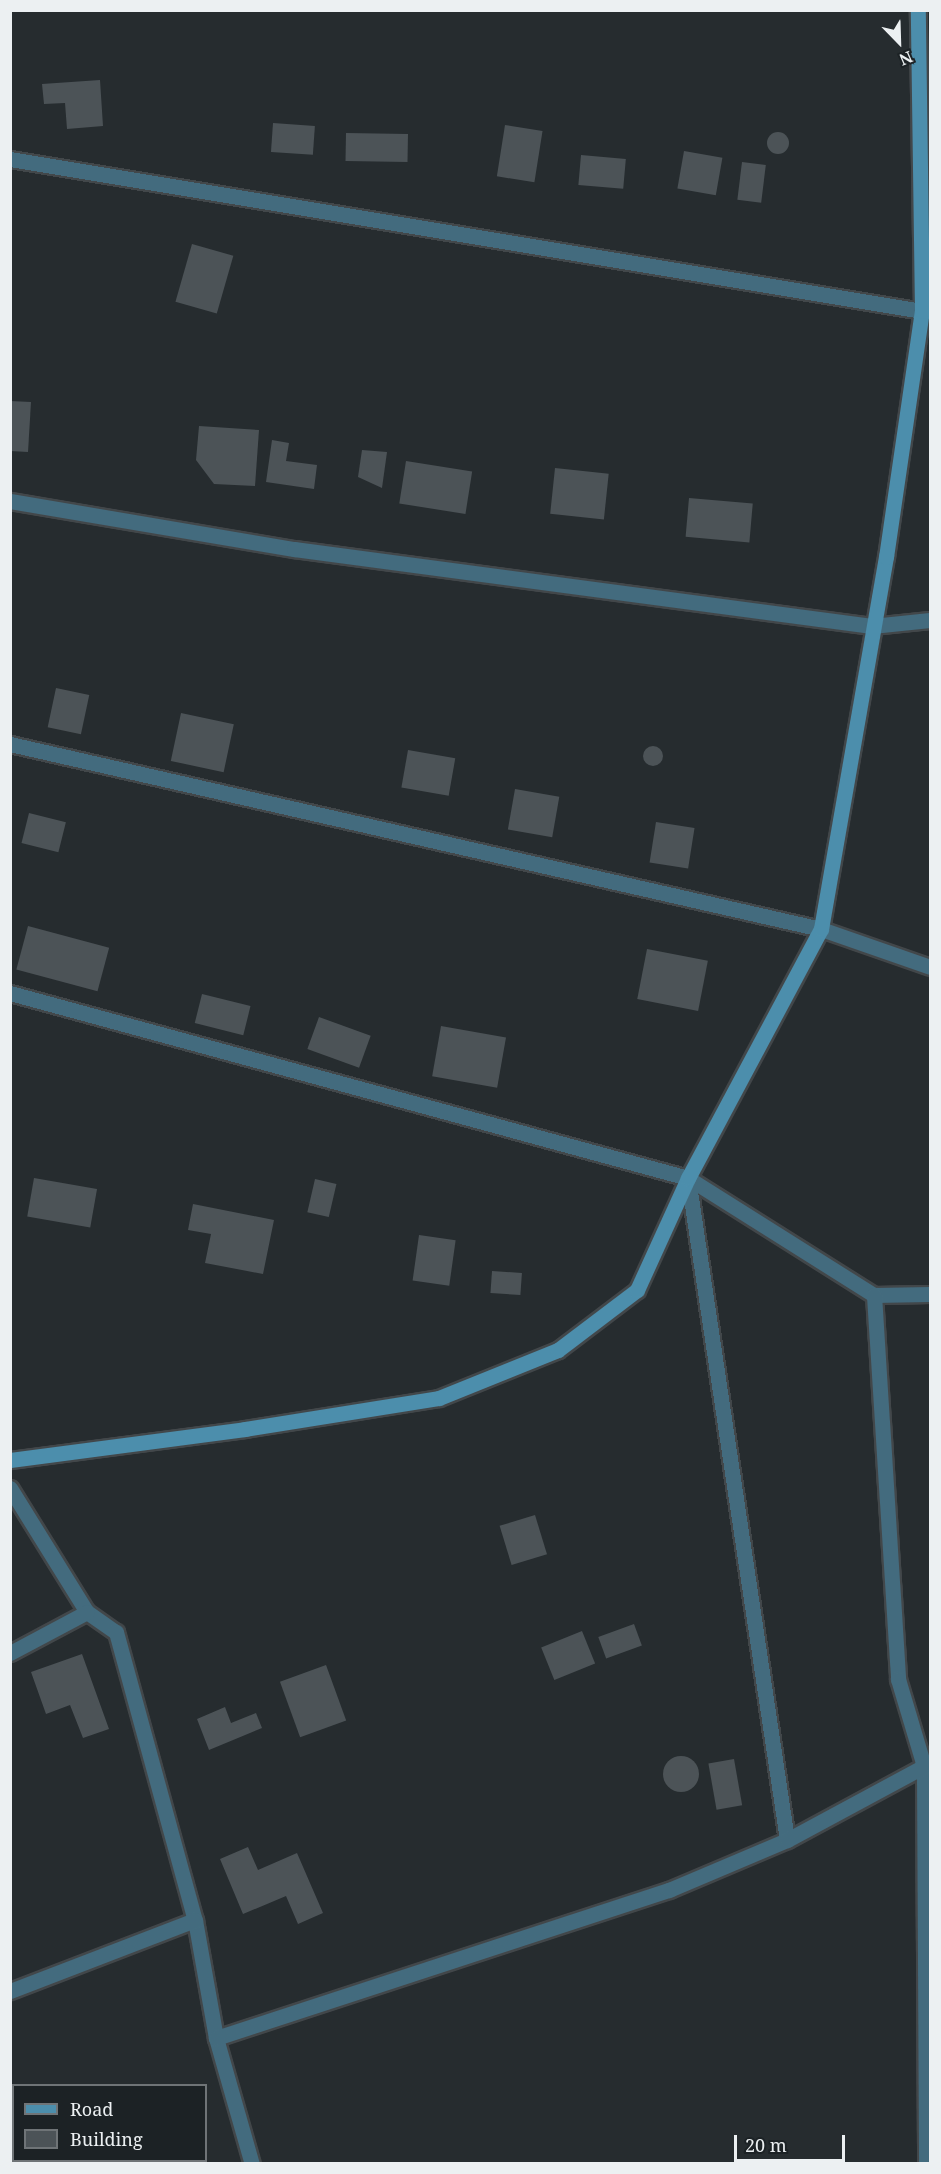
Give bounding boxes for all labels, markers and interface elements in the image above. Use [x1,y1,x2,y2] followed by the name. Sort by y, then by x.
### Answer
[869,12,929,72] north arrow
[896,46,916,71] text: N
[12,2084,207,2162] legend
[70,2097,113,2121] text: Road
[737,2123,848,2161] scale bar
[70,2127,143,2151] text: Building
[745,2133,787,2157] text: 20 m

